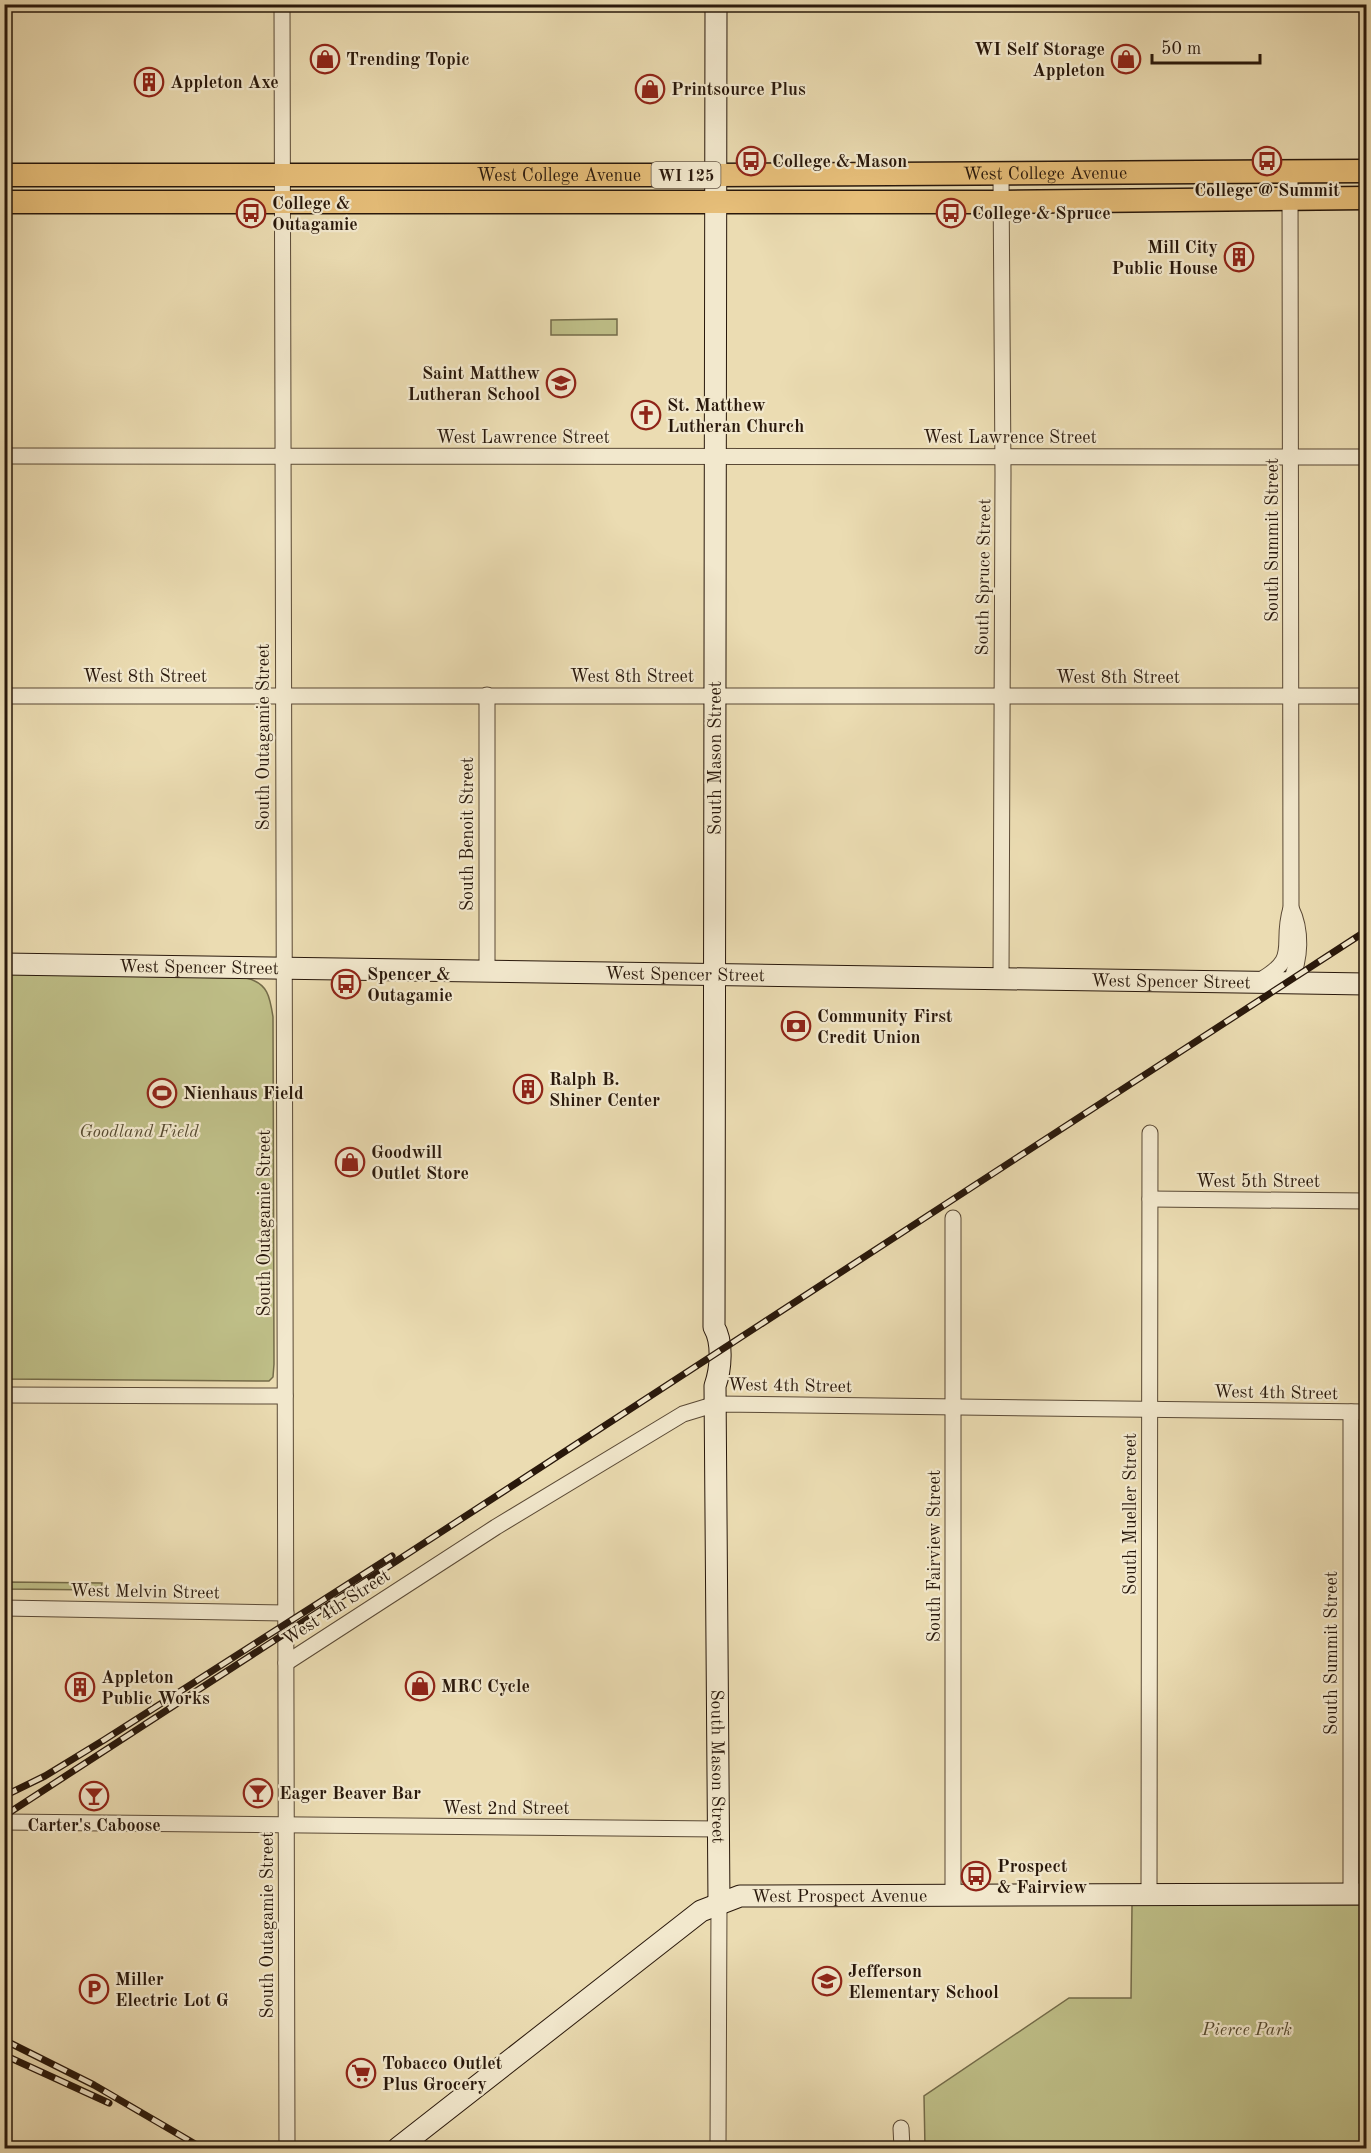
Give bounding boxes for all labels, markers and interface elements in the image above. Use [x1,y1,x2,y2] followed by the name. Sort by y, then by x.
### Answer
[1152,27,1260,65] scale bar
[1161,40,1201,58] text: 50 m
[974,41,1105,80] place label: WI Self Storage Appleton
[309,43,341,75] shop icon: Trending Topic
[1110,43,1142,75] shop icon: WI Self Storage Appleton
[346,51,470,69] place label: Trending Topic
[133,66,165,98] building icon: Appleton Axe
[634,73,666,105] shop icon: Printsource Plus
[170,74,279,92] place label: Appleton Axe
[671,81,806,99] place label: Printsource Plus
[735,145,767,177] bus stop icon: College & Mason
[1251,145,1283,177] bus stop icon: College @ Summit
[772,153,907,171] place label: College & Mason
[652,162,720,188] road number: WI 125
[963,164,1127,183] street label: West College Avenue
[477,167,641,185] street label: West College Avenue
[1194,182,1340,200] place label: College @ Summit
[272,195,358,234] place label: College & Outagamie
[235,197,267,229] bus stop icon: College & Outagamie
[935,197,967,229] bus stop icon: College & Spruce
[972,205,1111,223] place label: College & Spruce
[1112,239,1218,278] place label: Mill City Public House
[1223,241,1255,273] building icon: Mill City Public House
[408,365,540,404] place label: Saint Matthew Lutheran School
[545,367,577,399] school or university icon: Saint Matthew Lutheran School
[667,397,804,436] place label: St. Matthew Lutheran Church
[630,399,662,431] church icon: St. Matthew Lutheran Church
[436,429,610,447] street label: West Lawrence Street
[923,429,1097,447] street label: West Lawrence Street
[1264,458,1282,622] street label: South Summit Street
[974,498,994,656] street label: South Spruce Street
[255,643,273,831] street label: South Outagamie Street
[83,668,207,686] street label: West 8th Street
[570,668,694,686] street label: West 8th Street
[1056,669,1180,687] street label: West 8th Street
[707,681,725,835] street label: South Mason Street
[459,757,477,911] street label: South Benoit Street
[119,958,279,978] street label: West Spencer Street
[605,965,765,985] street label: West Spencer Street
[367,966,453,1005] place label: Spencer & Outagamie
[330,968,362,1000] bus stop icon: Spencer & Outagamie
[1091,972,1251,992] street label: West Spencer Street
[817,1008,953,1047] place label: Community First Credit Union
[780,1010,812,1042] bank icon: Community First Credit Union
[549,1071,660,1110] place label: Ralph B. Shiner Center
[512,1073,544,1105] building icon: Ralph B. Shiner Center
[146,1077,178,1109] sports icon: Nienhaus Field
[183,1085,304,1103] place label: Nienhaus Field
[79,1123,199,1141] park label: Goodland Field
[256,1129,274,1317] street label: South Outagamie Street
[371,1144,469,1183] place label: Goodwill Outlet Store
[334,1146,366,1178] shop icon: Goodwill Outlet Store
[1196,1173,1320,1191] street label: West 5th Street
[728,1376,852,1396] street label: West 4th Street
[1214,1383,1338,1403] street label: West 4th Street
[1122,1433,1140,1595] street label: South Mueller Street
[926,1470,944,1642] street label: South Fairview Street
[280,1566,394,1649] street label: West 4th Street
[1323,1571,1341,1735] street label: South Summit Street
[70,1582,220,1602] street label: West Melvin Street
[101,1669,210,1708] place label: Appleton Public Works
[404,1670,436,1702] shop icon: MRC Cycle
[64,1671,96,1703] building icon: Appleton Public Works
[441,1678,530,1696] place label: MRC Cycle
[707,1689,727,1844] street label: South Mason Street
[242,1777,274,1809] bar icon: Eager Beaver Bar
[78,1780,110,1812] bar icon: Carter's Caboose
[279,1785,421,1803] place label: Eager Beaver Bar
[442,1800,570,1818] street label: West 2nd Street
[27,1817,161,1835] place label: Carter's Caboose
[259,1831,277,2019] street label: South Outagamie Street
[997,1858,1087,1897] place label: Prospect & Fairview
[960,1860,992,1892] bus stop icon: Prospect & Fairview
[752,1887,927,1906] street label: West Prospect Avenue
[848,1963,999,2002] place label: Jefferson Elementary School
[811,1965,843,1997] school or university icon: Jefferson Elementary School
[115,1971,229,2010] place label: Miller Electric Lot G
[78,1973,110,2005] parking icon: Miller Electric Lot G
[1201,2021,1292,2039] park label: Pierce Park
[382,2055,503,2094] place label: Tobacco Outlet Plus Grocery
[345,2057,377,2089] supermarket icon: Tobacco Outlet Plus Grocery

